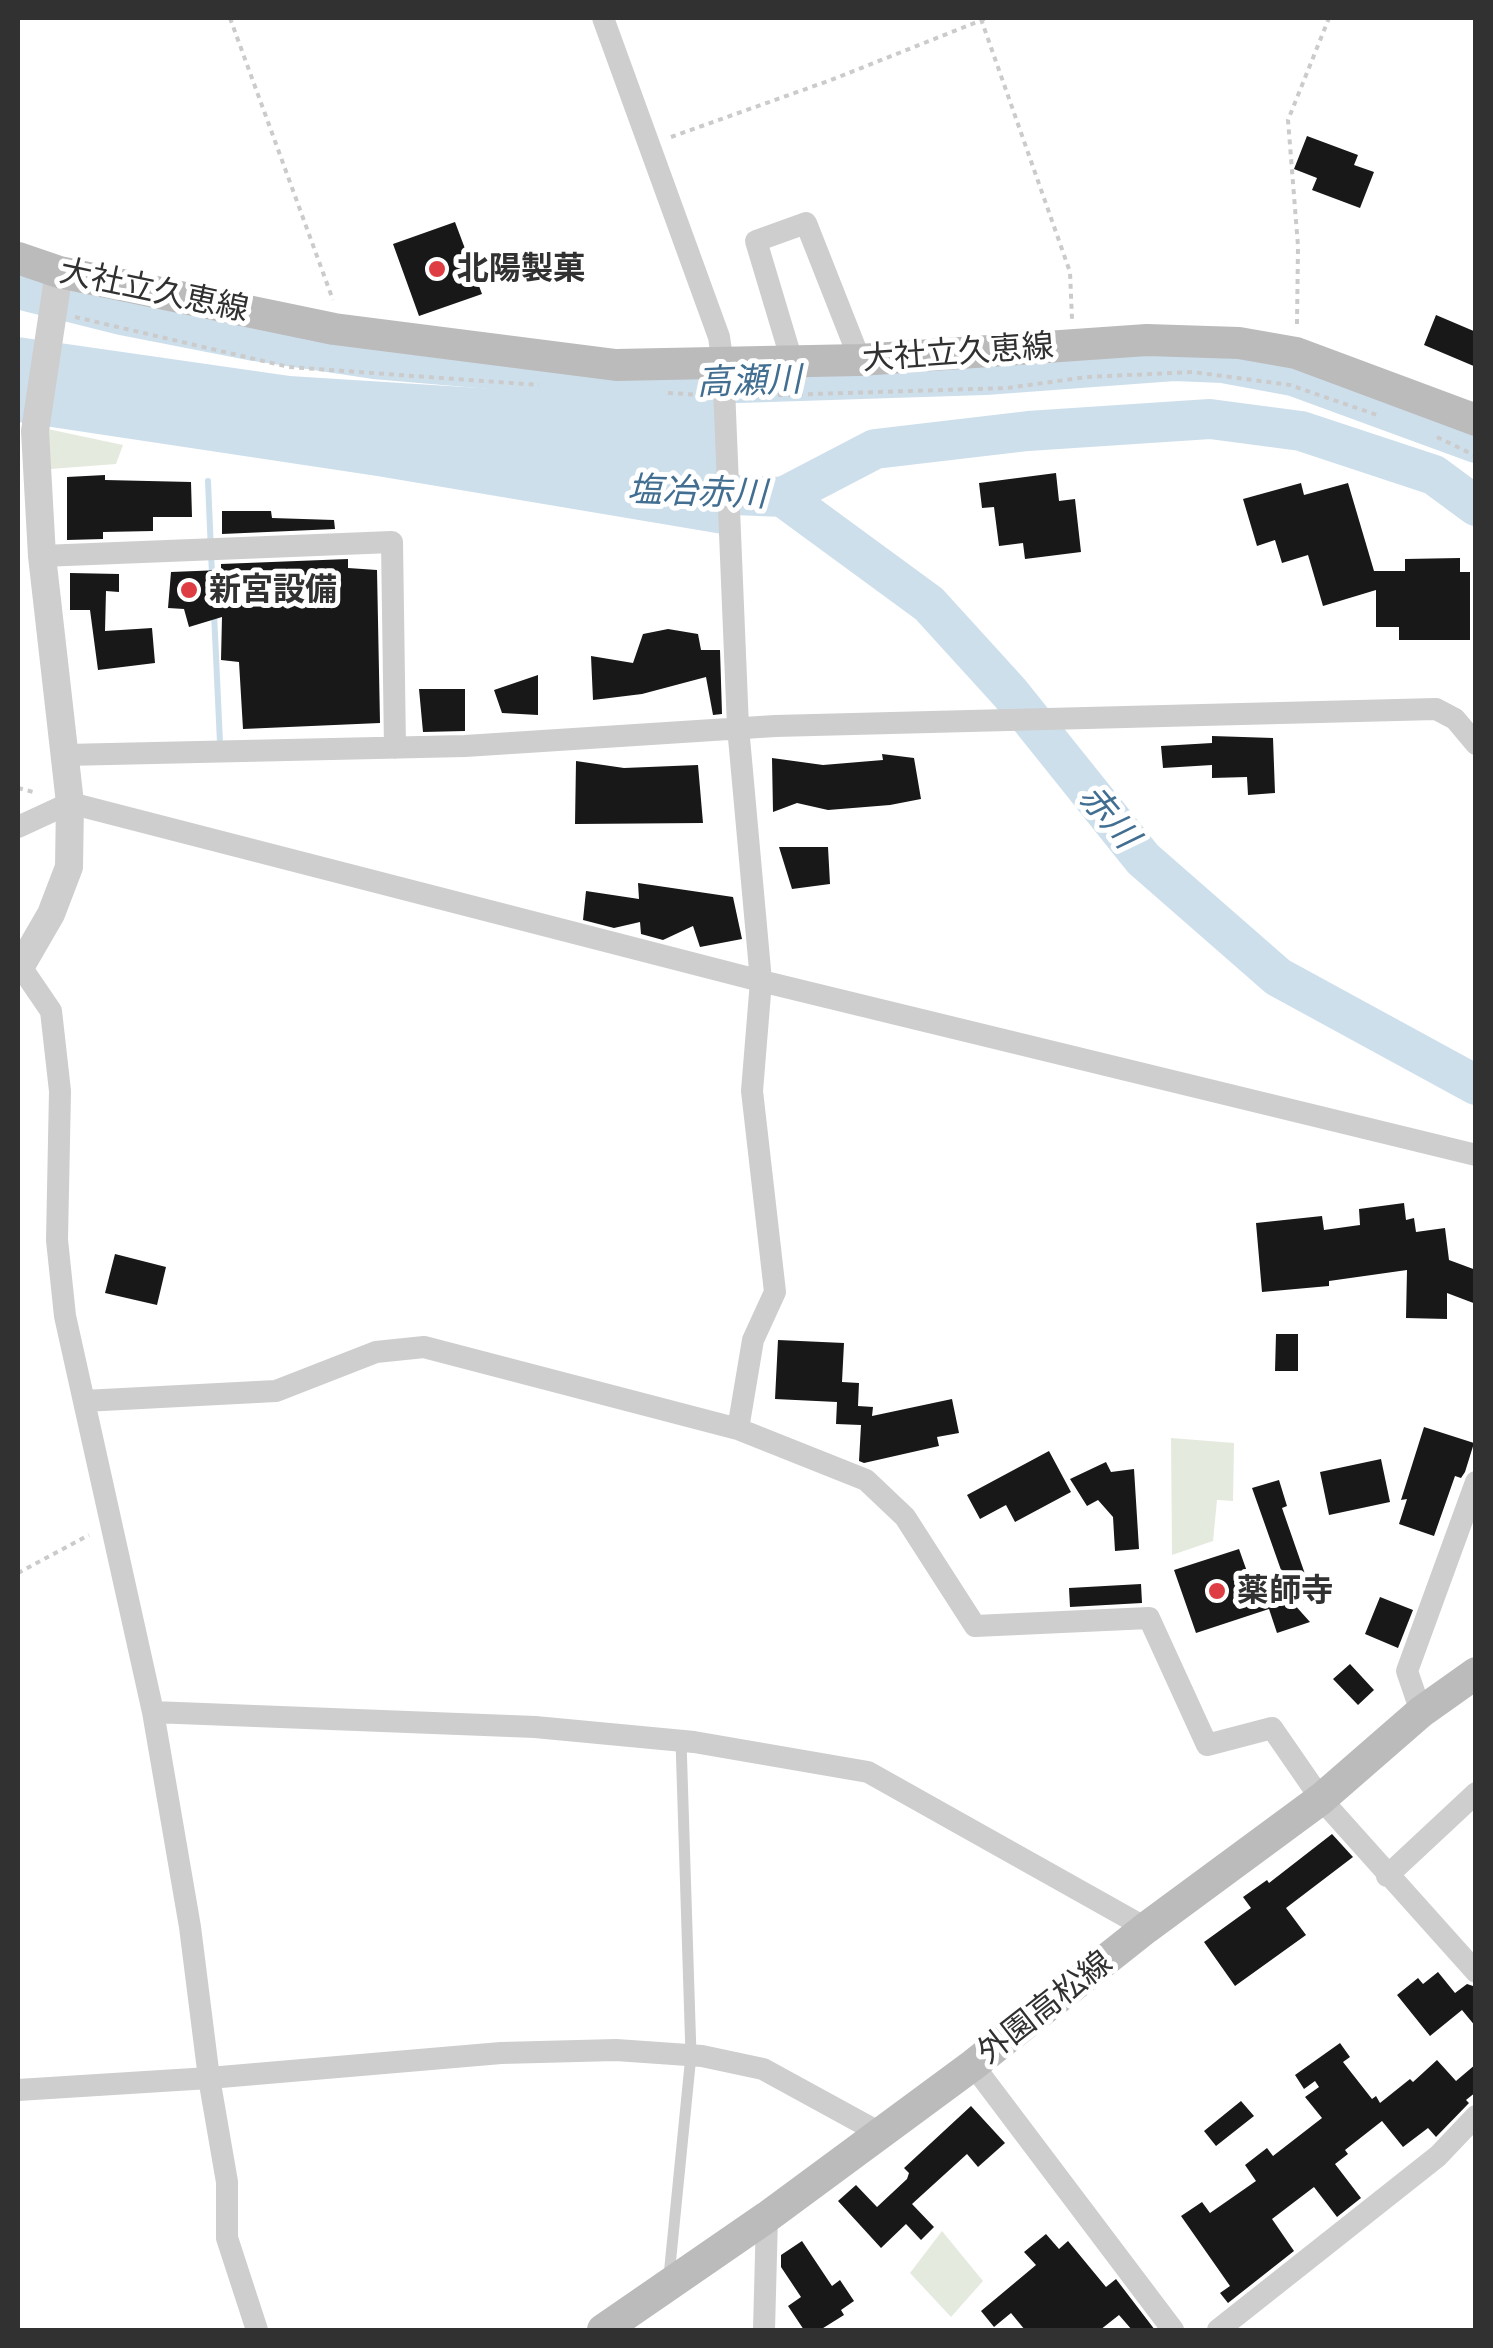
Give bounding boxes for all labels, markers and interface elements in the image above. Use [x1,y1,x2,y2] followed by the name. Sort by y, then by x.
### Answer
[457,250,585,288] place label: 北陽製菓
[56,252,252,330] street label: 大社立久恵線
[426,258,448,280] marker: 北陽製菓
[861,327,1055,379] street label: 大社立久恵線
[696,359,802,405] water label: 高瀬川
[626,470,768,516] water label: 塩冶赤川
[209,571,337,609] place label: 新宮設備
[178,579,200,601] marker: 新宮設備
[1069,777,1147,857] water label: 赤川
[1237,1572,1333,1610] place label: 薬師寺
[1206,1580,1228,1602] marker: 薬師寺
[970,1944,1120,2072] street label: 外園高松線

